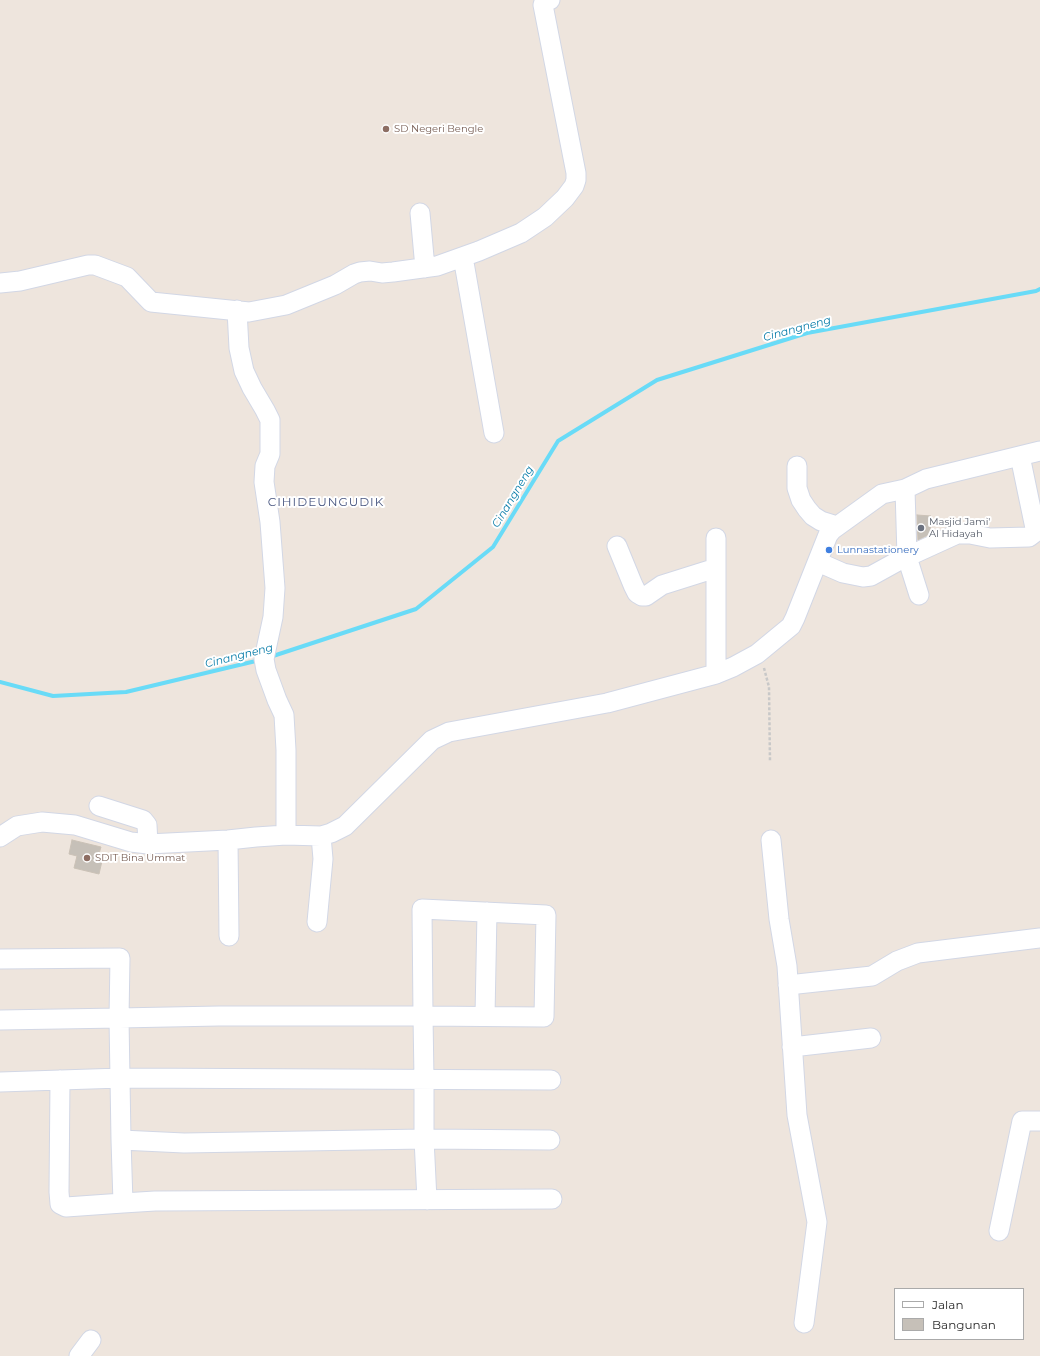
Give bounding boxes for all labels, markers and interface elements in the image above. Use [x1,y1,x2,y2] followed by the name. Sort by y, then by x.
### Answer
[394,123,483,135] place label: SD Negeri Bengle
[381,124,391,134] marker: SD Negeri Bengle
[762,314,832,344] water label: Cinangneng
[489,464,537,530] water label: Cinangneng
[268,495,384,509] district label: CIHIDEUNGUDIK
[929,516,990,540] place label: Masjid Jami' Al Hidayah
[916,523,926,533] marker: Masjid Jami' Al Hidayah
[837,544,919,556] place label: Lunnastationery
[824,545,834,555] marker: Lunnastationery
[204,641,274,671] water label: Cinangneng
[95,852,185,864] place label: SDIT Bina Ummat
[82,853,92,863] marker: SDIT Bina Ummat
[894,1288,1024,1340] legend
[932,1297,964,1312] text: Jalan
[932,1317,996,1332] text: Bangunan

